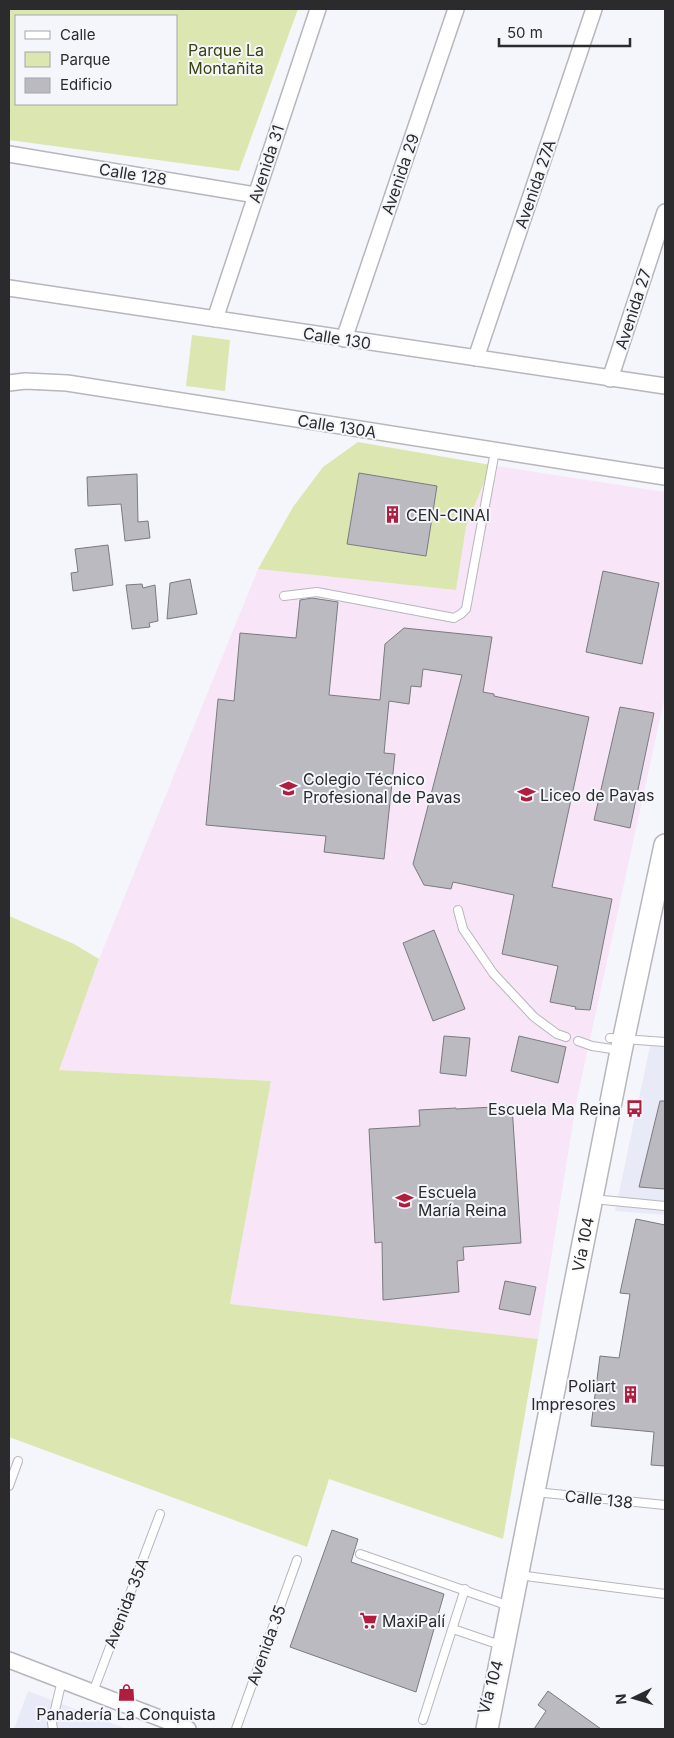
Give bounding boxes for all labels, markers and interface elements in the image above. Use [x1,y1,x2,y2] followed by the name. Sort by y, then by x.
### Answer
[15,15,178,105] legend
[499,15,630,47] scale bar
[507,23,543,42] text: 50 m
[60,25,95,44] text: Calle
[188,40,264,78] park label: Parque La Montañita
[60,50,110,69] text: Parque
[60,75,112,94] text: Edificio
[244,122,288,206] street label: Avenida 31
[377,131,423,217] street label: Avenida 29
[510,137,560,231] street label: Avenida 27A
[98,159,168,189] street label: Calle 128
[611,266,655,352] street label: Avenida 27
[301,323,373,353] street label: Calle 130
[296,410,378,442] street label: Calle 130A
[382,505,402,525] building icon: CEN-CINAI
[406,505,490,525] place label: CEN-CINAI
[303,769,461,807] place label: Colegio Técnico Profesional de Pavas
[279,778,299,798] school or university icon: Colegio Técnico Profesional de Pavas
[516,785,536,805] school or university icon: Liceo de Pavas
[540,785,654,805] place label: Liceo de Pavas
[488,1099,621,1119] place label: Escuela Ma Reina
[625,1099,645,1119] bus stop icon: Escuela Ma Reina
[418,1182,507,1220] place label: Escuela María Reina
[394,1191,414,1211] school or university icon: Escuela María Reina
[568,1215,598,1273] street label: Vía 104
[531,1376,616,1414] place label: Poliart Impresores
[620,1385,640,1405] building icon: Poliart Impresores
[564,1485,634,1513] street label: Calle 138
[100,1555,152,1651] street label: Avenida 35A
[242,1602,290,1688] street label: Avenida 35
[358,1611,378,1631] supermarket icon: MaxiPalí
[382,1611,445,1631] place label: MaxiPalí
[473,1658,507,1716] street label: Vía 104
[609,1673,659,1723] north arrow
[116,1682,136,1702] shop icon: Panadería La Conquista
[612,1693,629,1705] text: N
[36,1704,216,1724] place label: Panadería La Conquista

